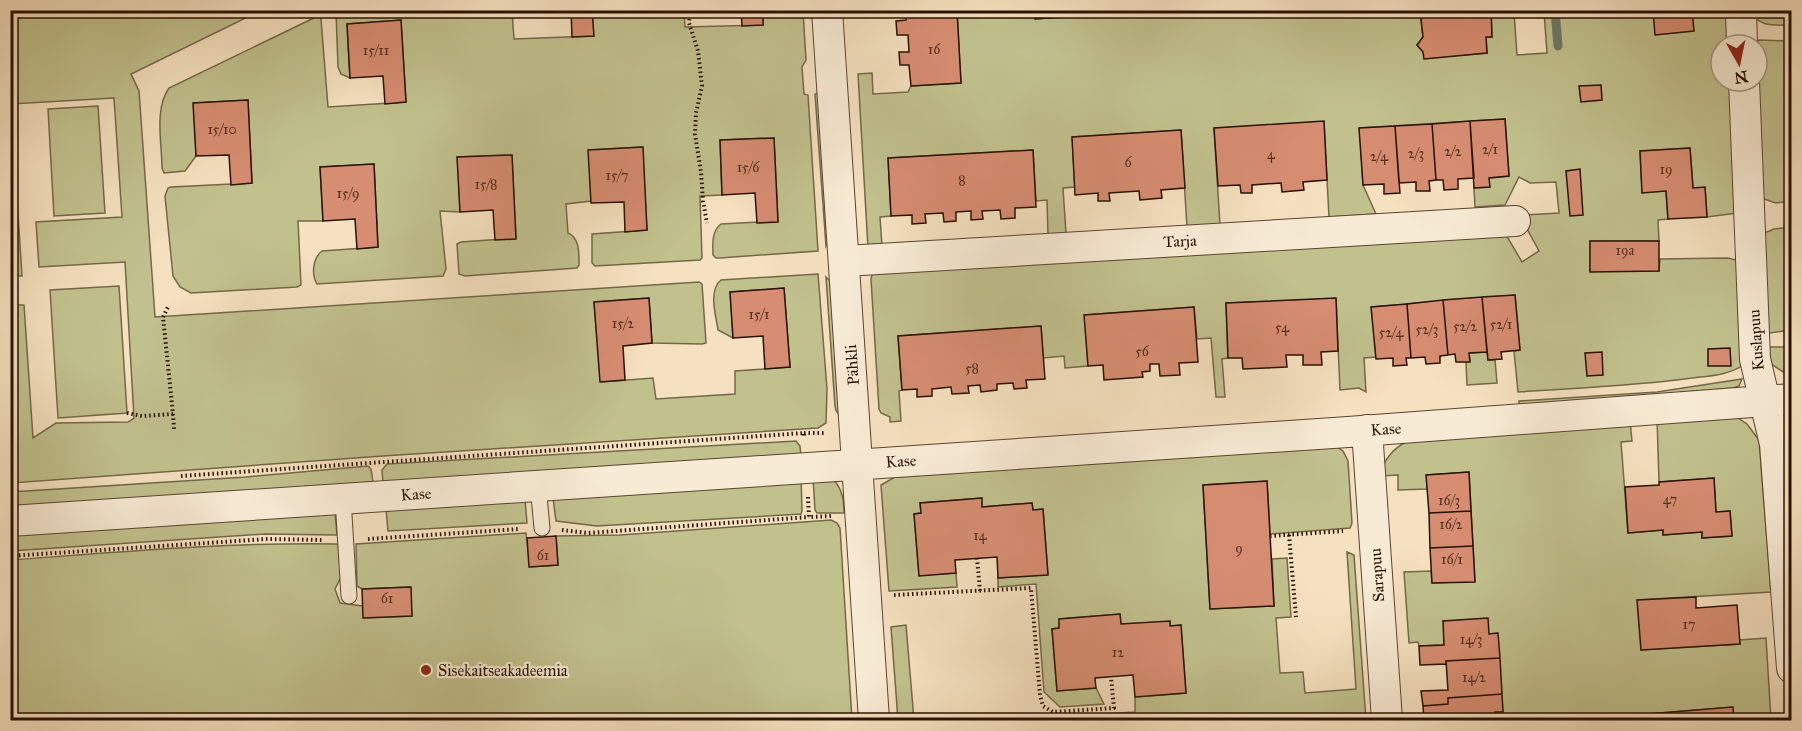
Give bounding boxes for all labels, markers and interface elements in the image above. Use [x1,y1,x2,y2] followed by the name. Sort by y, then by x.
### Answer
[1709,33,1769,93] north arrow
[928,41,941,58] house number: 16
[363,42,390,59] house number: 15/11
[1733,67,1749,88] text: N
[207,121,237,138] house number: 15/10
[1482,141,1499,158] house number: 2/1
[1444,143,1462,160] house number: 2/2
[1408,145,1424,162] house number: 2/3
[1267,146,1276,163] house number: 4
[1370,148,1389,165] house number: 2/4
[1124,154,1132,171] house number: 6
[737,159,760,176] house number: 15/6
[1660,161,1672,178] house number: 19
[606,167,629,184] house number: 15/7
[958,172,966,189] house number: 8
[475,176,497,193] house number: 15/8
[336,185,360,202] house number: 15/9
[1163,231,1197,251] street label: Tarja
[1616,242,1635,259] house number: 19a
[748,306,770,323] house number: 15/1
[1744,308,1768,371] street label: Kuslapuu
[612,315,634,332] house number: 15/2
[1490,316,1513,333] house number: 52/1
[1453,318,1477,335] house number: 52/2
[1275,319,1290,336] house number: 54
[1416,321,1438,338] house number: 52/3
[1379,324,1405,341] house number: 52/4
[841,343,863,386] street label: Pähkli
[1135,343,1150,360] house number: 56
[965,360,979,377] house number: 58
[1370,418,1402,440] street label: Kase
[885,450,917,472] street label: Kase
[400,483,432,505] street label: Kase
[1663,491,1677,508] house number: 47
[1438,492,1460,509] house number: 16/3
[1439,516,1463,533] house number: 16/2
[973,527,988,544] house number: 14
[1235,540,1243,557] house number: 9
[537,547,550,564] house number: 61
[1366,547,1388,602] street label: Sarapuu
[1441,551,1463,568] house number: 16/1
[381,590,394,607] house number: 61
[1682,616,1696,633] house number: 17
[1460,631,1482,648] house number: 14/3
[1112,644,1124,661] house number: 12
[438,661,568,680] place label: Sisekaitseakadeemia
[419,663,433,677] marker: Sisekaitseakadeemia
[1462,669,1486,686] house number: 14/2

